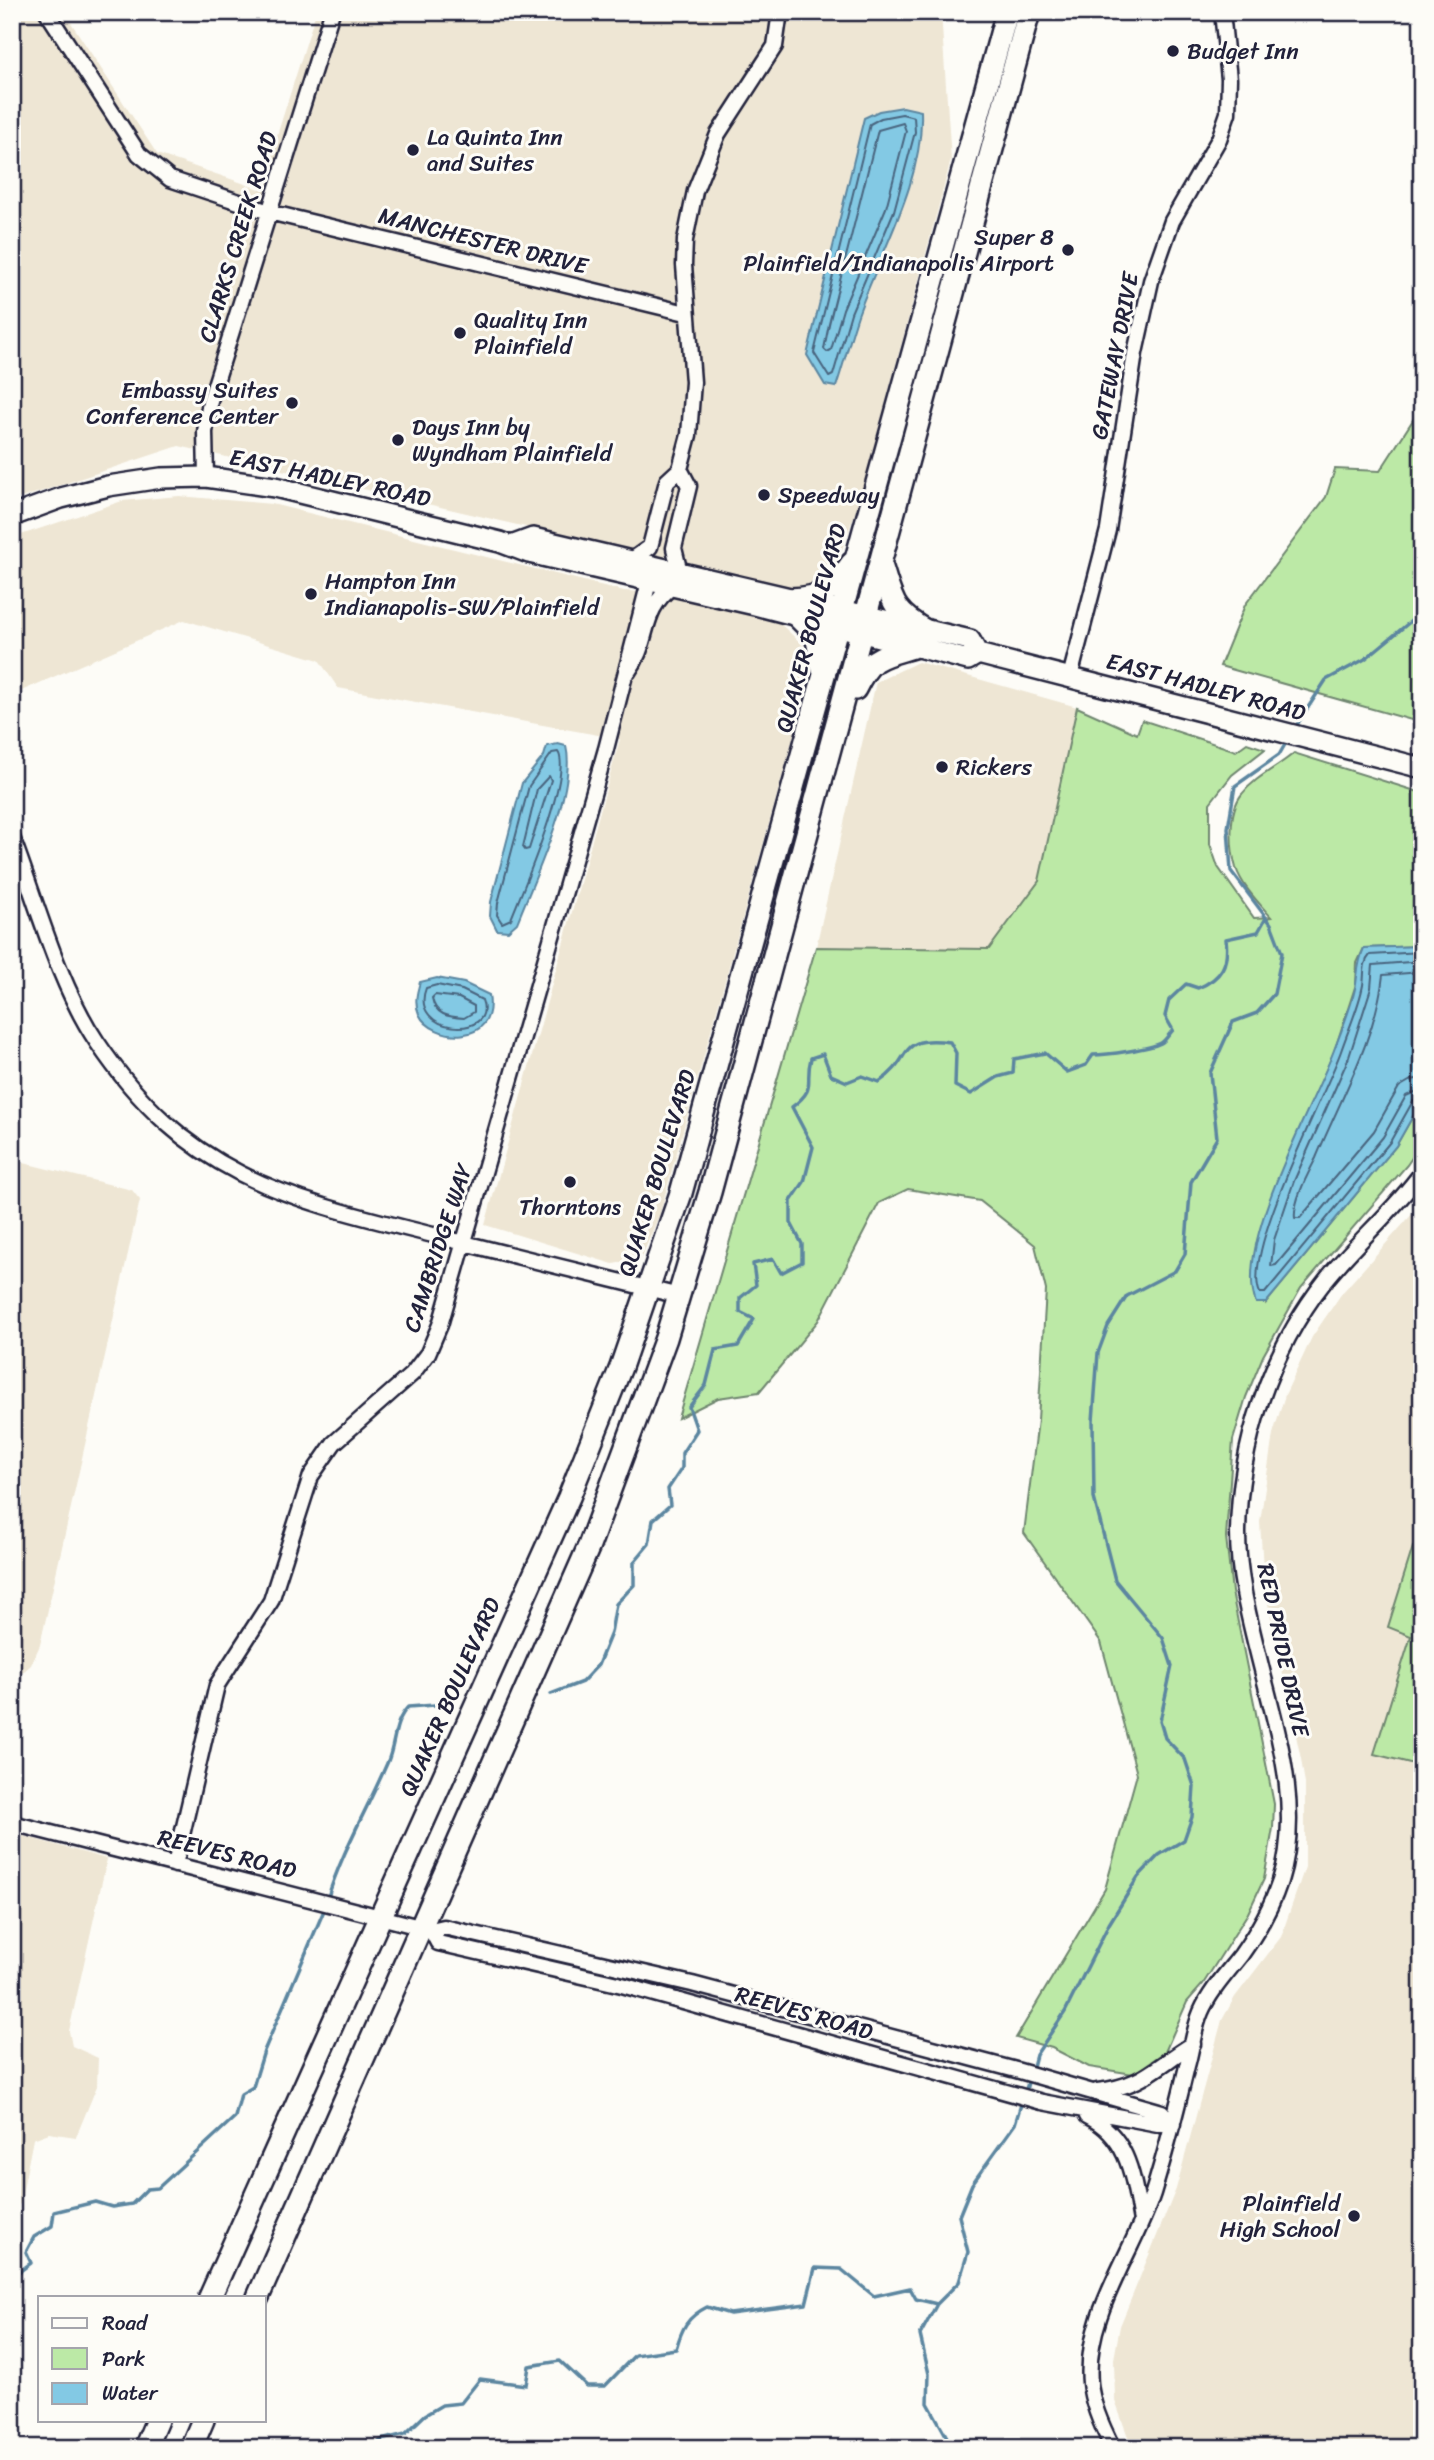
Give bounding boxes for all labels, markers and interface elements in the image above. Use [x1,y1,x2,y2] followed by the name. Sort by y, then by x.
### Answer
[1187,31,1299,72] place label: Budget Inn
[1165,43,1181,59] marker: Budget Inn
[427,117,563,184] place label: La Quinta Inn and Suites
[186,126,290,348] street label: CLARKS CREEK ROAD
[405,142,421,158] marker: La Quinta Inn and Suites
[374,195,593,287] street label: MANCHESTER DRIVE
[743,217,1054,284] place label: Super 8 Plainfield/Indianapolis Airport
[1060,242,1076,258] marker: Super 8 Plainfield/Indianapolis Airport
[1079,268,1152,443] street label: GATEWAY DRIVE
[474,300,587,367] place label: Quality Inn Plainfield
[452,325,468,341] marker: Quality Inn Plainfield
[86,370,280,437] place label: Embassy Suites Conference Center
[284,395,300,411] marker: Embassy Suites Conference Center
[412,407,614,474] place label: Days Inn by Wyndham Plainfield
[390,432,406,448] marker: Days Inn by Wyndham Plainfield
[225,437,435,519] street label: EAST HADLEY ROAD
[778,475,880,516] place label: Speedway
[756,487,772,503] marker: Speedway
[763,519,859,737] street label: QUAKER BOULEVARD
[324,561,601,628] place label: Hampton Inn Indianapolis-SW/Plainfield
[303,586,319,602] marker: Hampton Inn Indianapolis-SW/Plainfield
[1102,641,1311,733] street label: EAST HADLEY ROAD
[956,747,1032,788] place label: Rickers
[934,759,950,775] marker: Rickers
[606,1064,708,1282] street label: QUAKER BOULEVARD
[391,1157,485,1338] street label: CAMBRIDGE WAY
[562,1174,578,1190] marker: Thorntons
[519,1187,622,1228] place label: Thorntons
[1245,1559,1322,1742] street label: RED PRIDE DRIVE
[388,1590,512,1803] street label: QUAKER BOULEVARD
[153,1817,301,1891] street label: REEVES ROAD
[730,1974,878,2052] street label: REEVES ROAD
[1220,2183,1342,2250] place label: Plainfield High School
[1346,2208,1362,2224] marker: Plainfield High School
[38,2296,266,2422] legend
[102,2304,149,2342] text: Road
[102,2340,145,2378] text: Park
[102,2374,159,2412] text: Water

